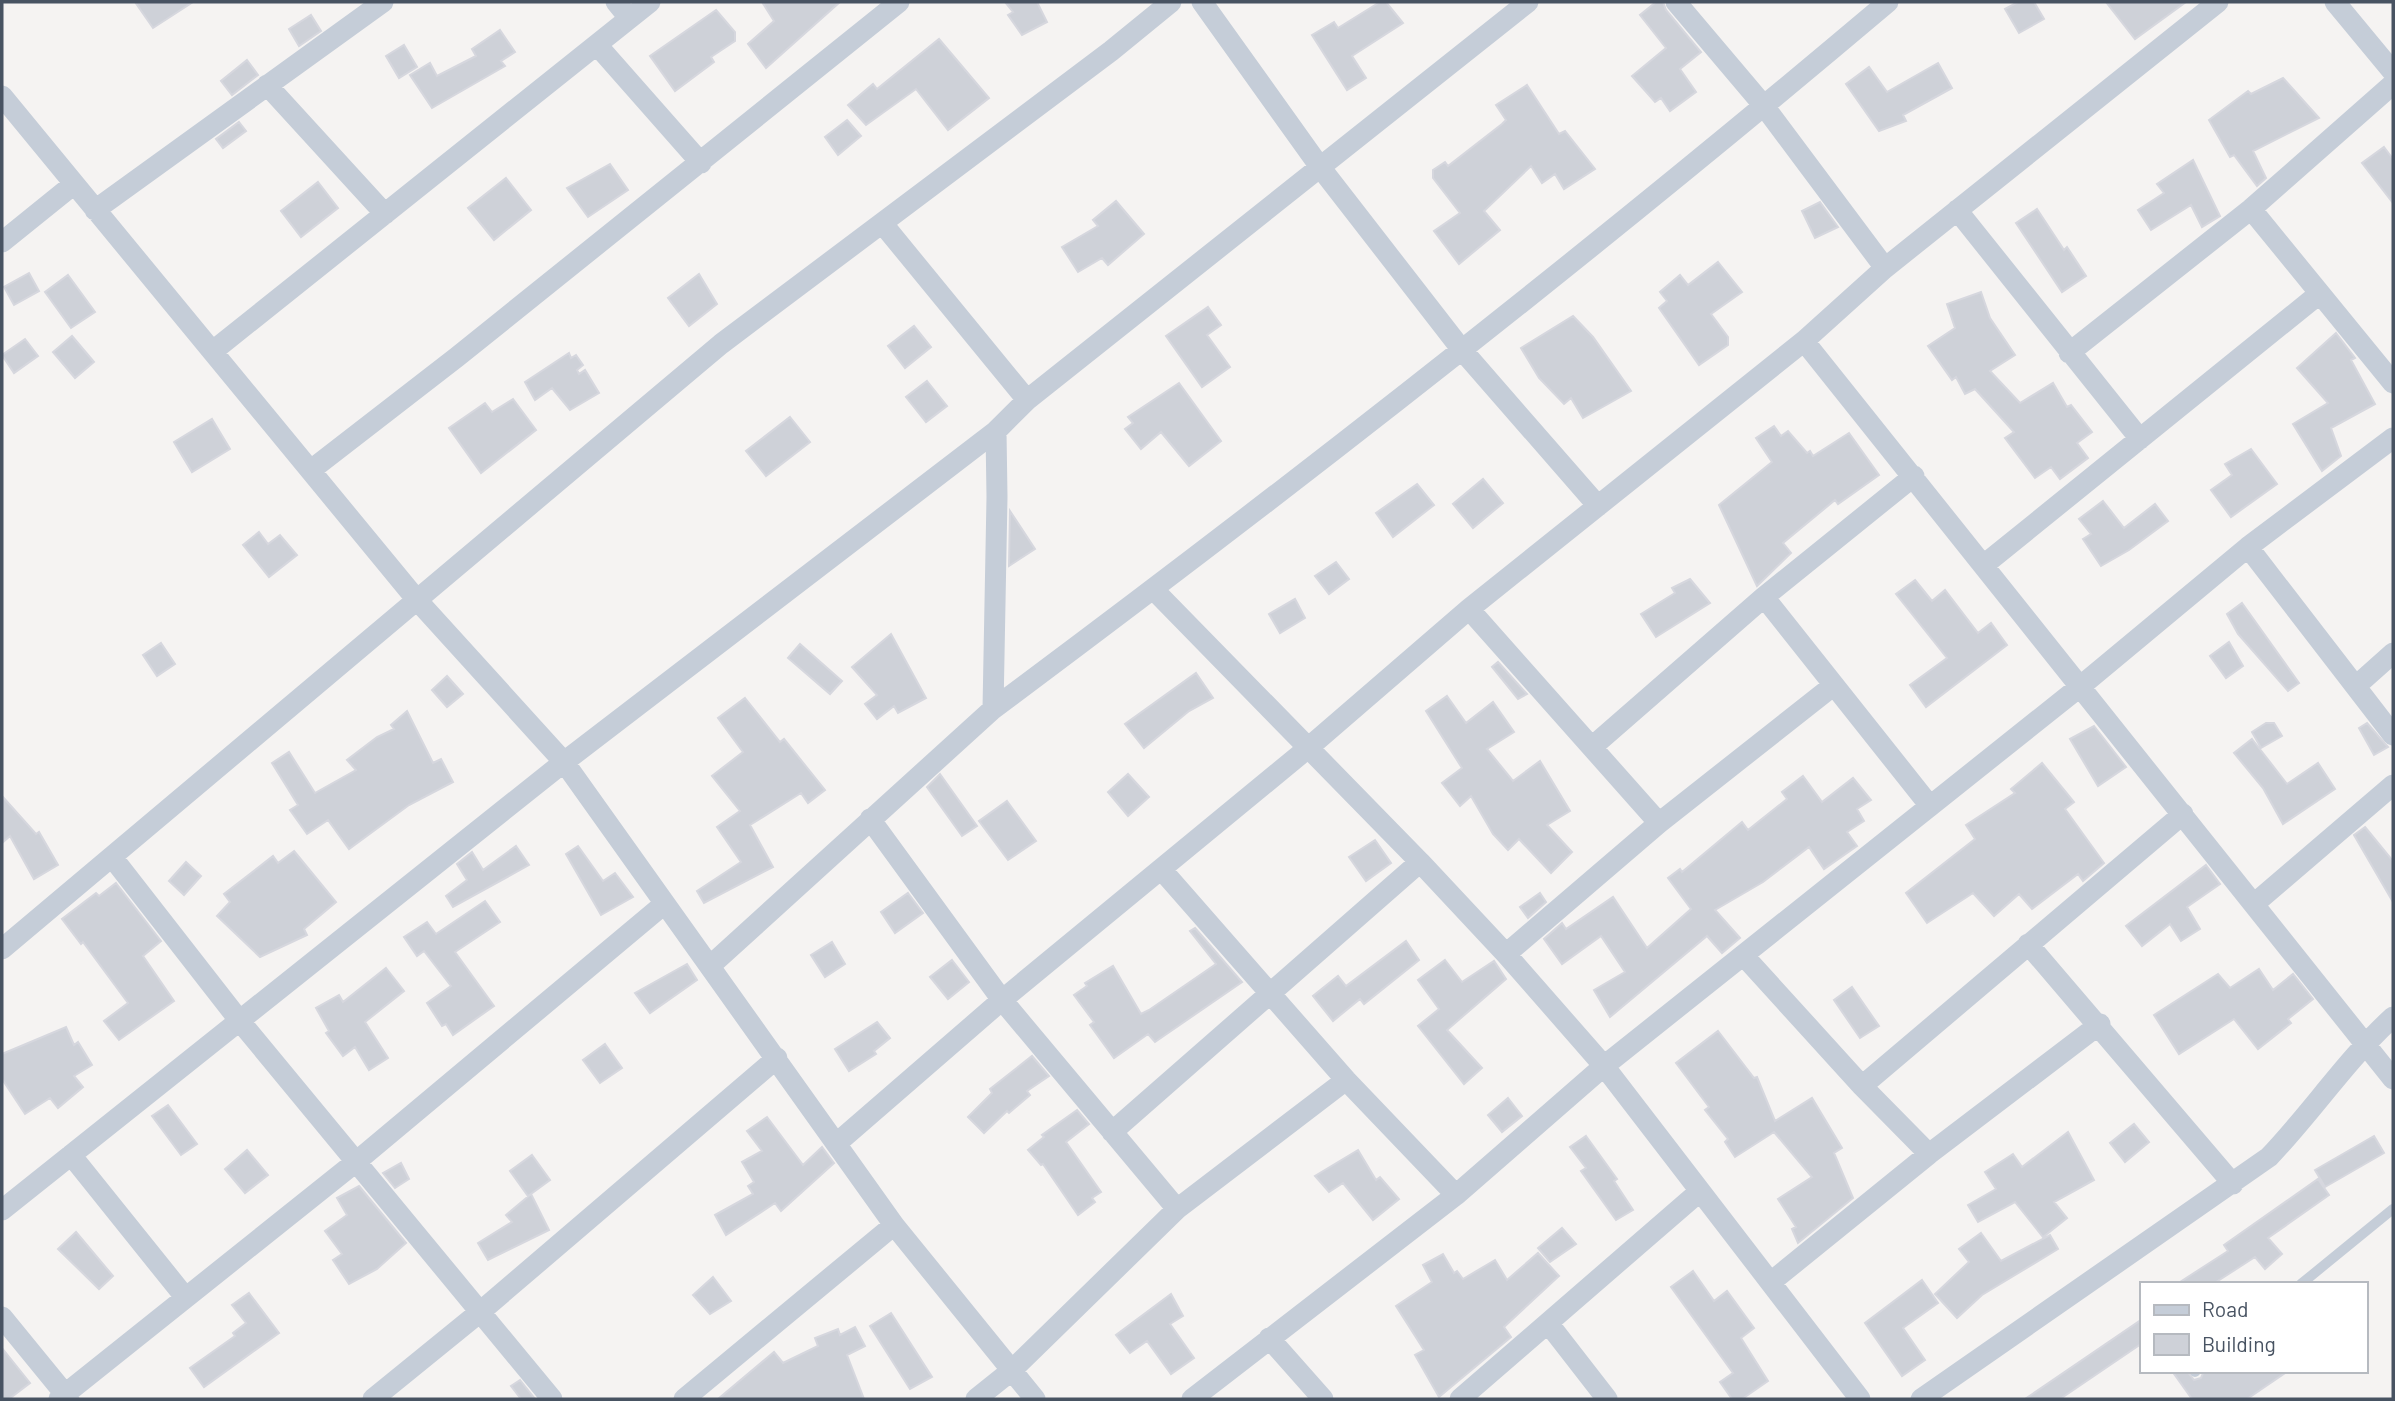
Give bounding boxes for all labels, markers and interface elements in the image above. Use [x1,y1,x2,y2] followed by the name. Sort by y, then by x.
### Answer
[2140,1282,2367,1373] legend
[2202,1296,2248,1321] text: Road
[2202,1331,2276,1356] text: Building

